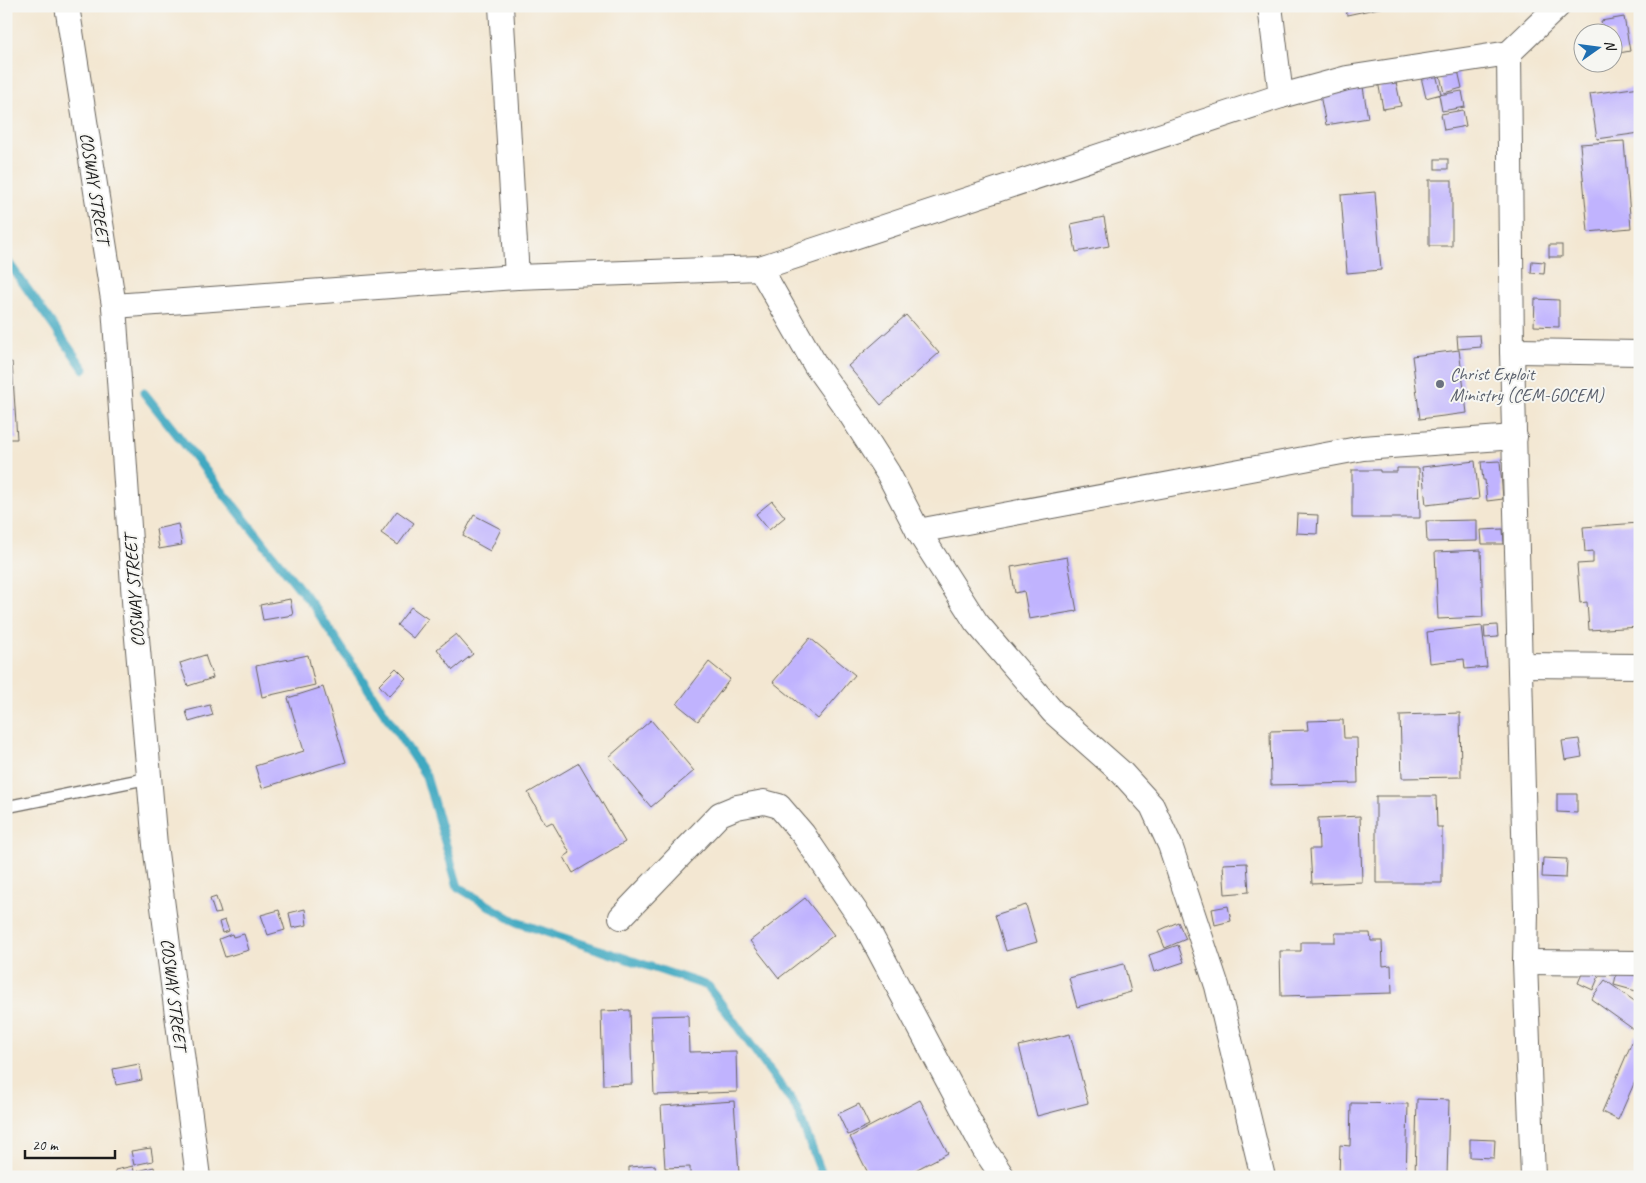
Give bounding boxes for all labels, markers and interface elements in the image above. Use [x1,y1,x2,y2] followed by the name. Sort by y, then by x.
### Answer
[1574,22,1624,72] north arrow
[1601,39,1620,53] text: N
[75,131,115,250] street label: COSWAY STREET
[1450,363,1605,406] place label: Christ Exploit Ministry (CEM-GOCEM)
[1434,378,1446,390] marker: Christ Exploit Ministry (CEM-GOCEM)
[119,530,149,648] street label: COSWAY STREET
[156,937,192,1056] street label: COSWAY STREET
[25,1128,115,1160] scale bar
[32,1136,59,1155] text: 20 m

